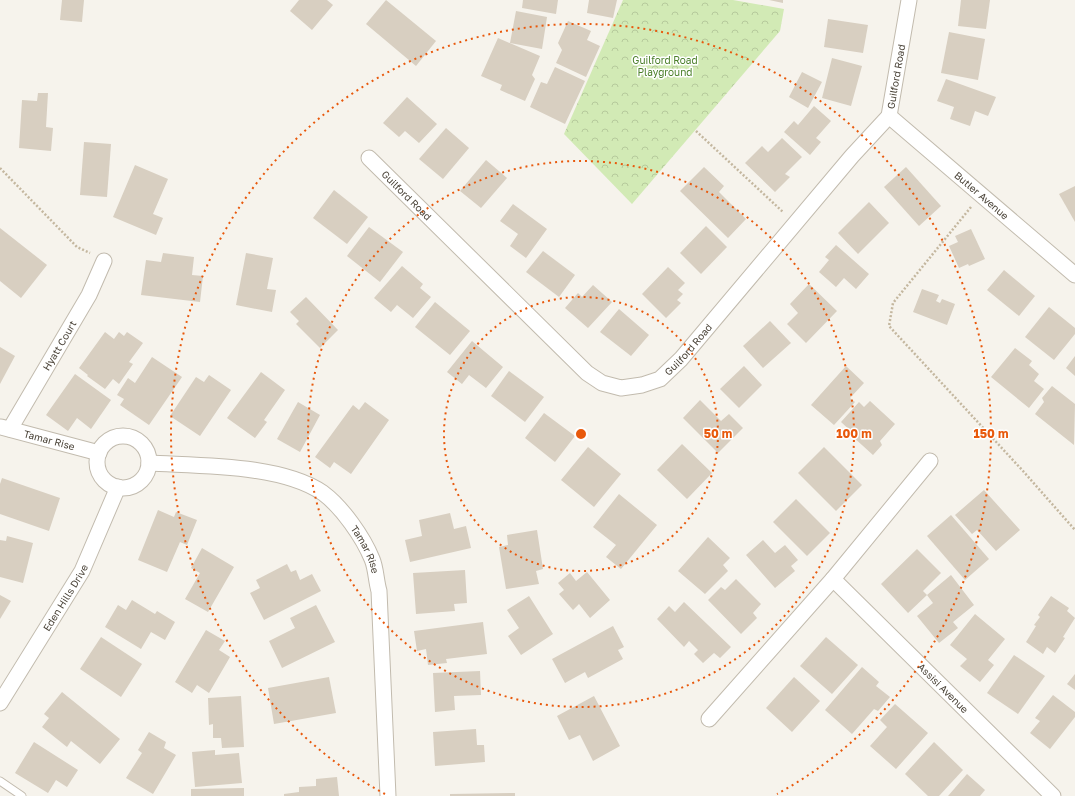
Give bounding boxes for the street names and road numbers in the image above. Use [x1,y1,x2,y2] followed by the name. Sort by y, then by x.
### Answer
[884,43,907,110] street label: Guilford Road
[379,168,434,222] street label: Guilford Road
[952,169,1011,222] street label: Butler Avenue
[40,318,79,373] street label: Hyatt Court
[662,321,714,378] street label: Guilford Road
[22,427,76,452] street label: Tamar Rise
[349,523,382,574] street label: Tamar Rise
[40,562,90,633] street label: Eden Hills Drive
[916,660,971,715] street label: Assisi Avenue

